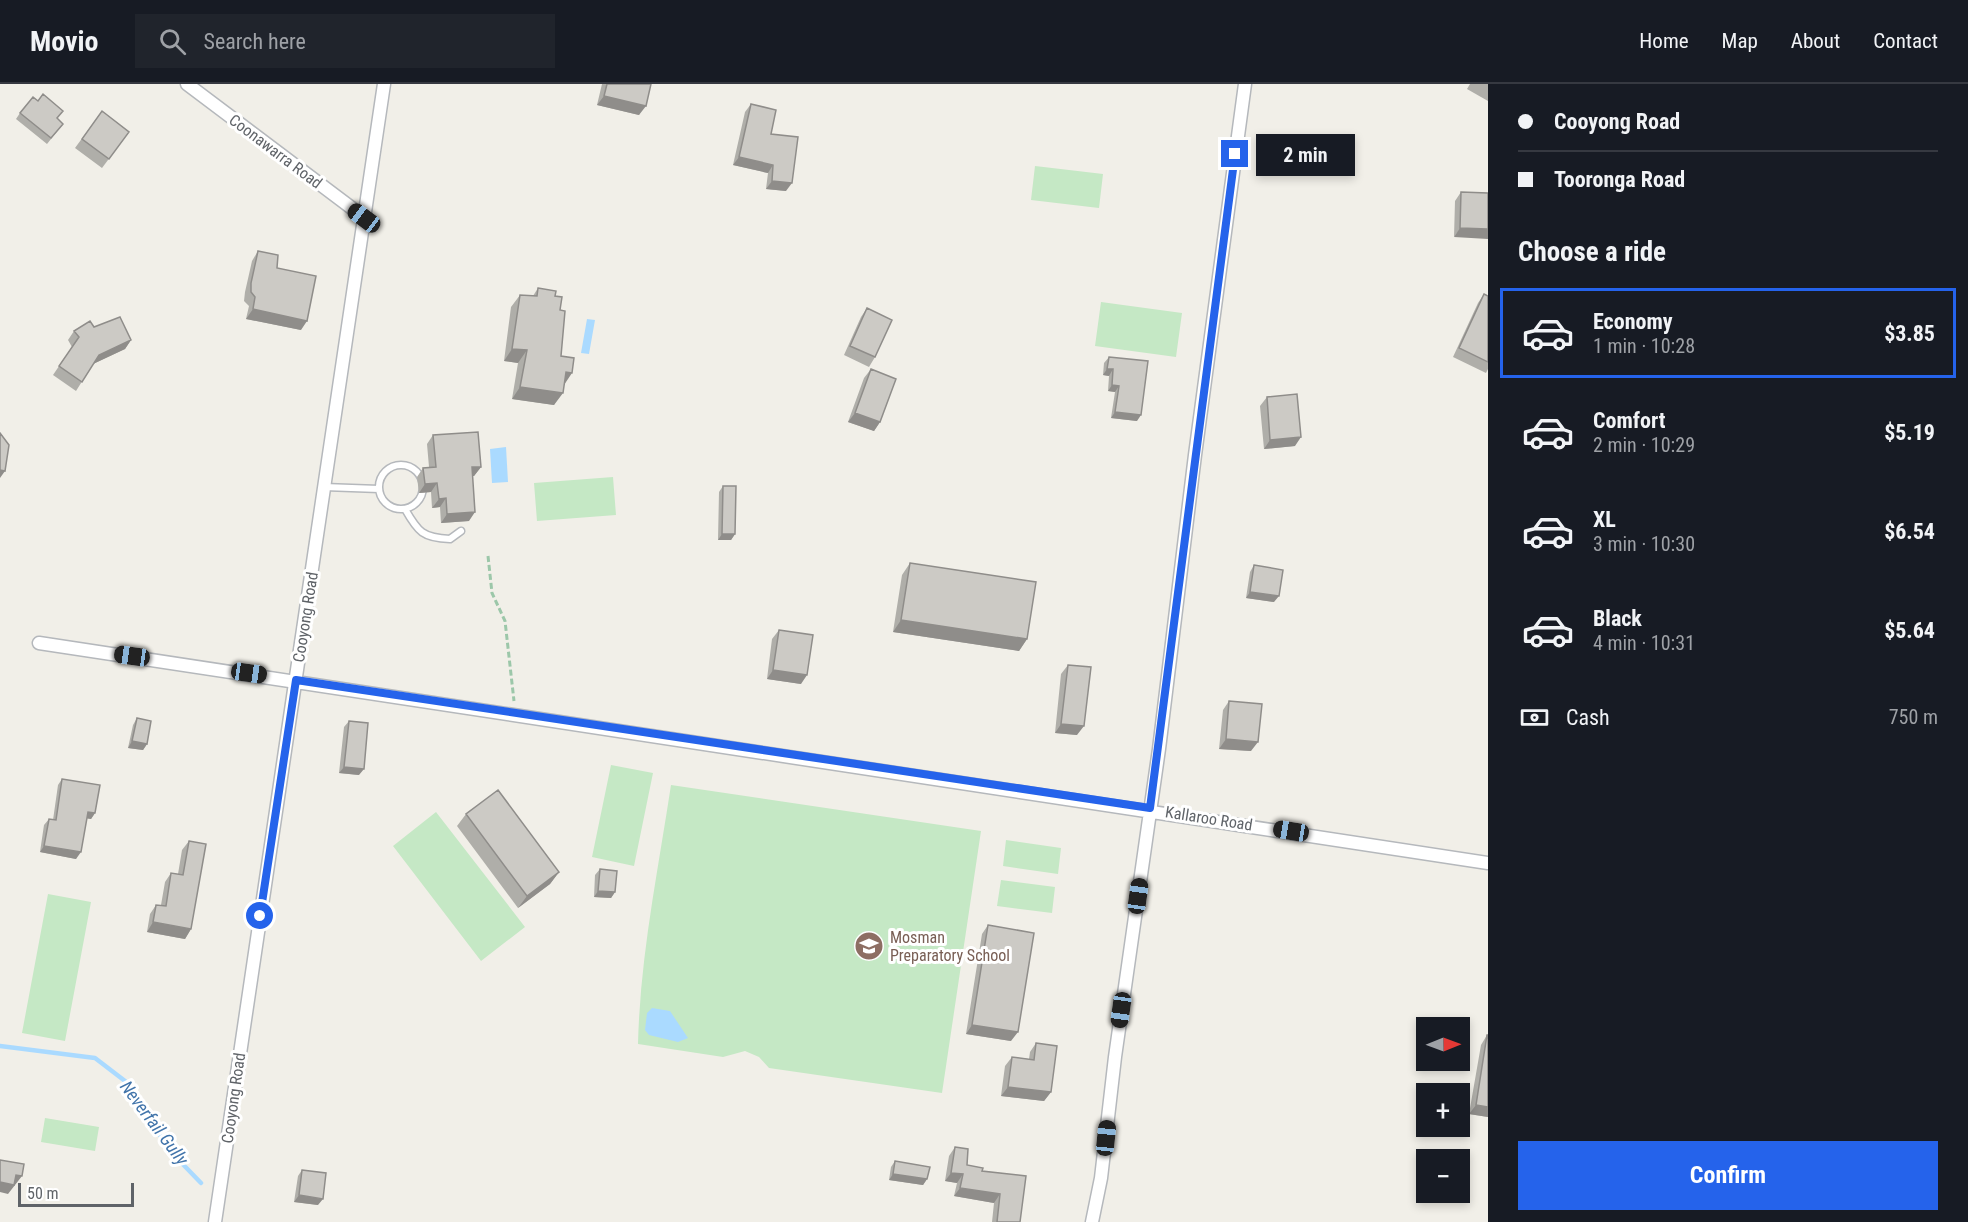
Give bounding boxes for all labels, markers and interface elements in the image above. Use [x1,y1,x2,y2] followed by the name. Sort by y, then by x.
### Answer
[135,14,555,68] search box
[30,25,99,58] text: Movio
[156,25,189,58] icon: search
[204,29,306,54] text: Search here
[1639,29,1689,53] text: Home
[1722,29,1758,53] text: Map
[1791,29,1840,53] text: About
[1873,29,1938,53] text: Contact
[1554,109,1680,134] text: Cooyong Road
[225,110,326,193] street label: Coonawarra Road
[1256,133,1355,175] callout: 2 min
[1221,140,1248,167] route end
[1283,143,1328,167] text: 2 min
[1554,167,1685,192] text: Tooronga Road
[344,200,384,236] car
[1518,236,1666,268] text: Choose a ride
[1521,306,1575,360] icon: car
[1593,309,1673,334] text: Economy
[1884,321,1935,346] text: $3.85
[1593,334,1695,358] text: 1 min · 10:28
[1521,405,1575,459] icon: car
[1593,408,1666,433] text: Comfort
[1884,420,1935,445] text: $5.19
[1593,433,1695,457] text: 2 min · 10:29
[1521,504,1575,558] icon: car
[1593,507,1616,532] text: XL
[1884,519,1935,544] text: $6.54
[1593,532,1695,556] text: 3 min · 10:30
[289,571,322,664] street label: Cooyong Road
[1521,603,1575,657] icon: car
[1593,606,1642,631] text: Black
[1884,618,1935,643] text: $5.64
[1593,631,1695,655] text: 4 min · 10:31
[113,645,151,667] car
[230,662,268,684] car
[1518,701,1551,734] icon: cash
[1566,705,1610,730] text: Cash
[1889,705,1938,729] text: 750 m
[1164,802,1254,835] street label: Kallaroo Road
[1272,819,1310,843] car
[1127,877,1149,915] car
[246,902,273,929] route start
[890,928,1010,965] place label: Mosman Preparatory School
[853,930,885,962] school or university icon: Mosman Preparatory School
[1110,991,1132,1029] car
[1416,1017,1470,1071] north arrow
[1416,1017,1470,1203] map controls
[218,1052,249,1144] street label: Cooyong Road
[116,1076,193,1169] water label: Neverfail Gully
[1416,1083,1470,1137] button: +
[1095,1119,1117,1157] car
[1518,1141,1938,1210] button: Confirm
[1416,1149,1470,1203] button: −
[18,1180,134,1208] scale bar
[27,1184,59,1203] text: 50 m

